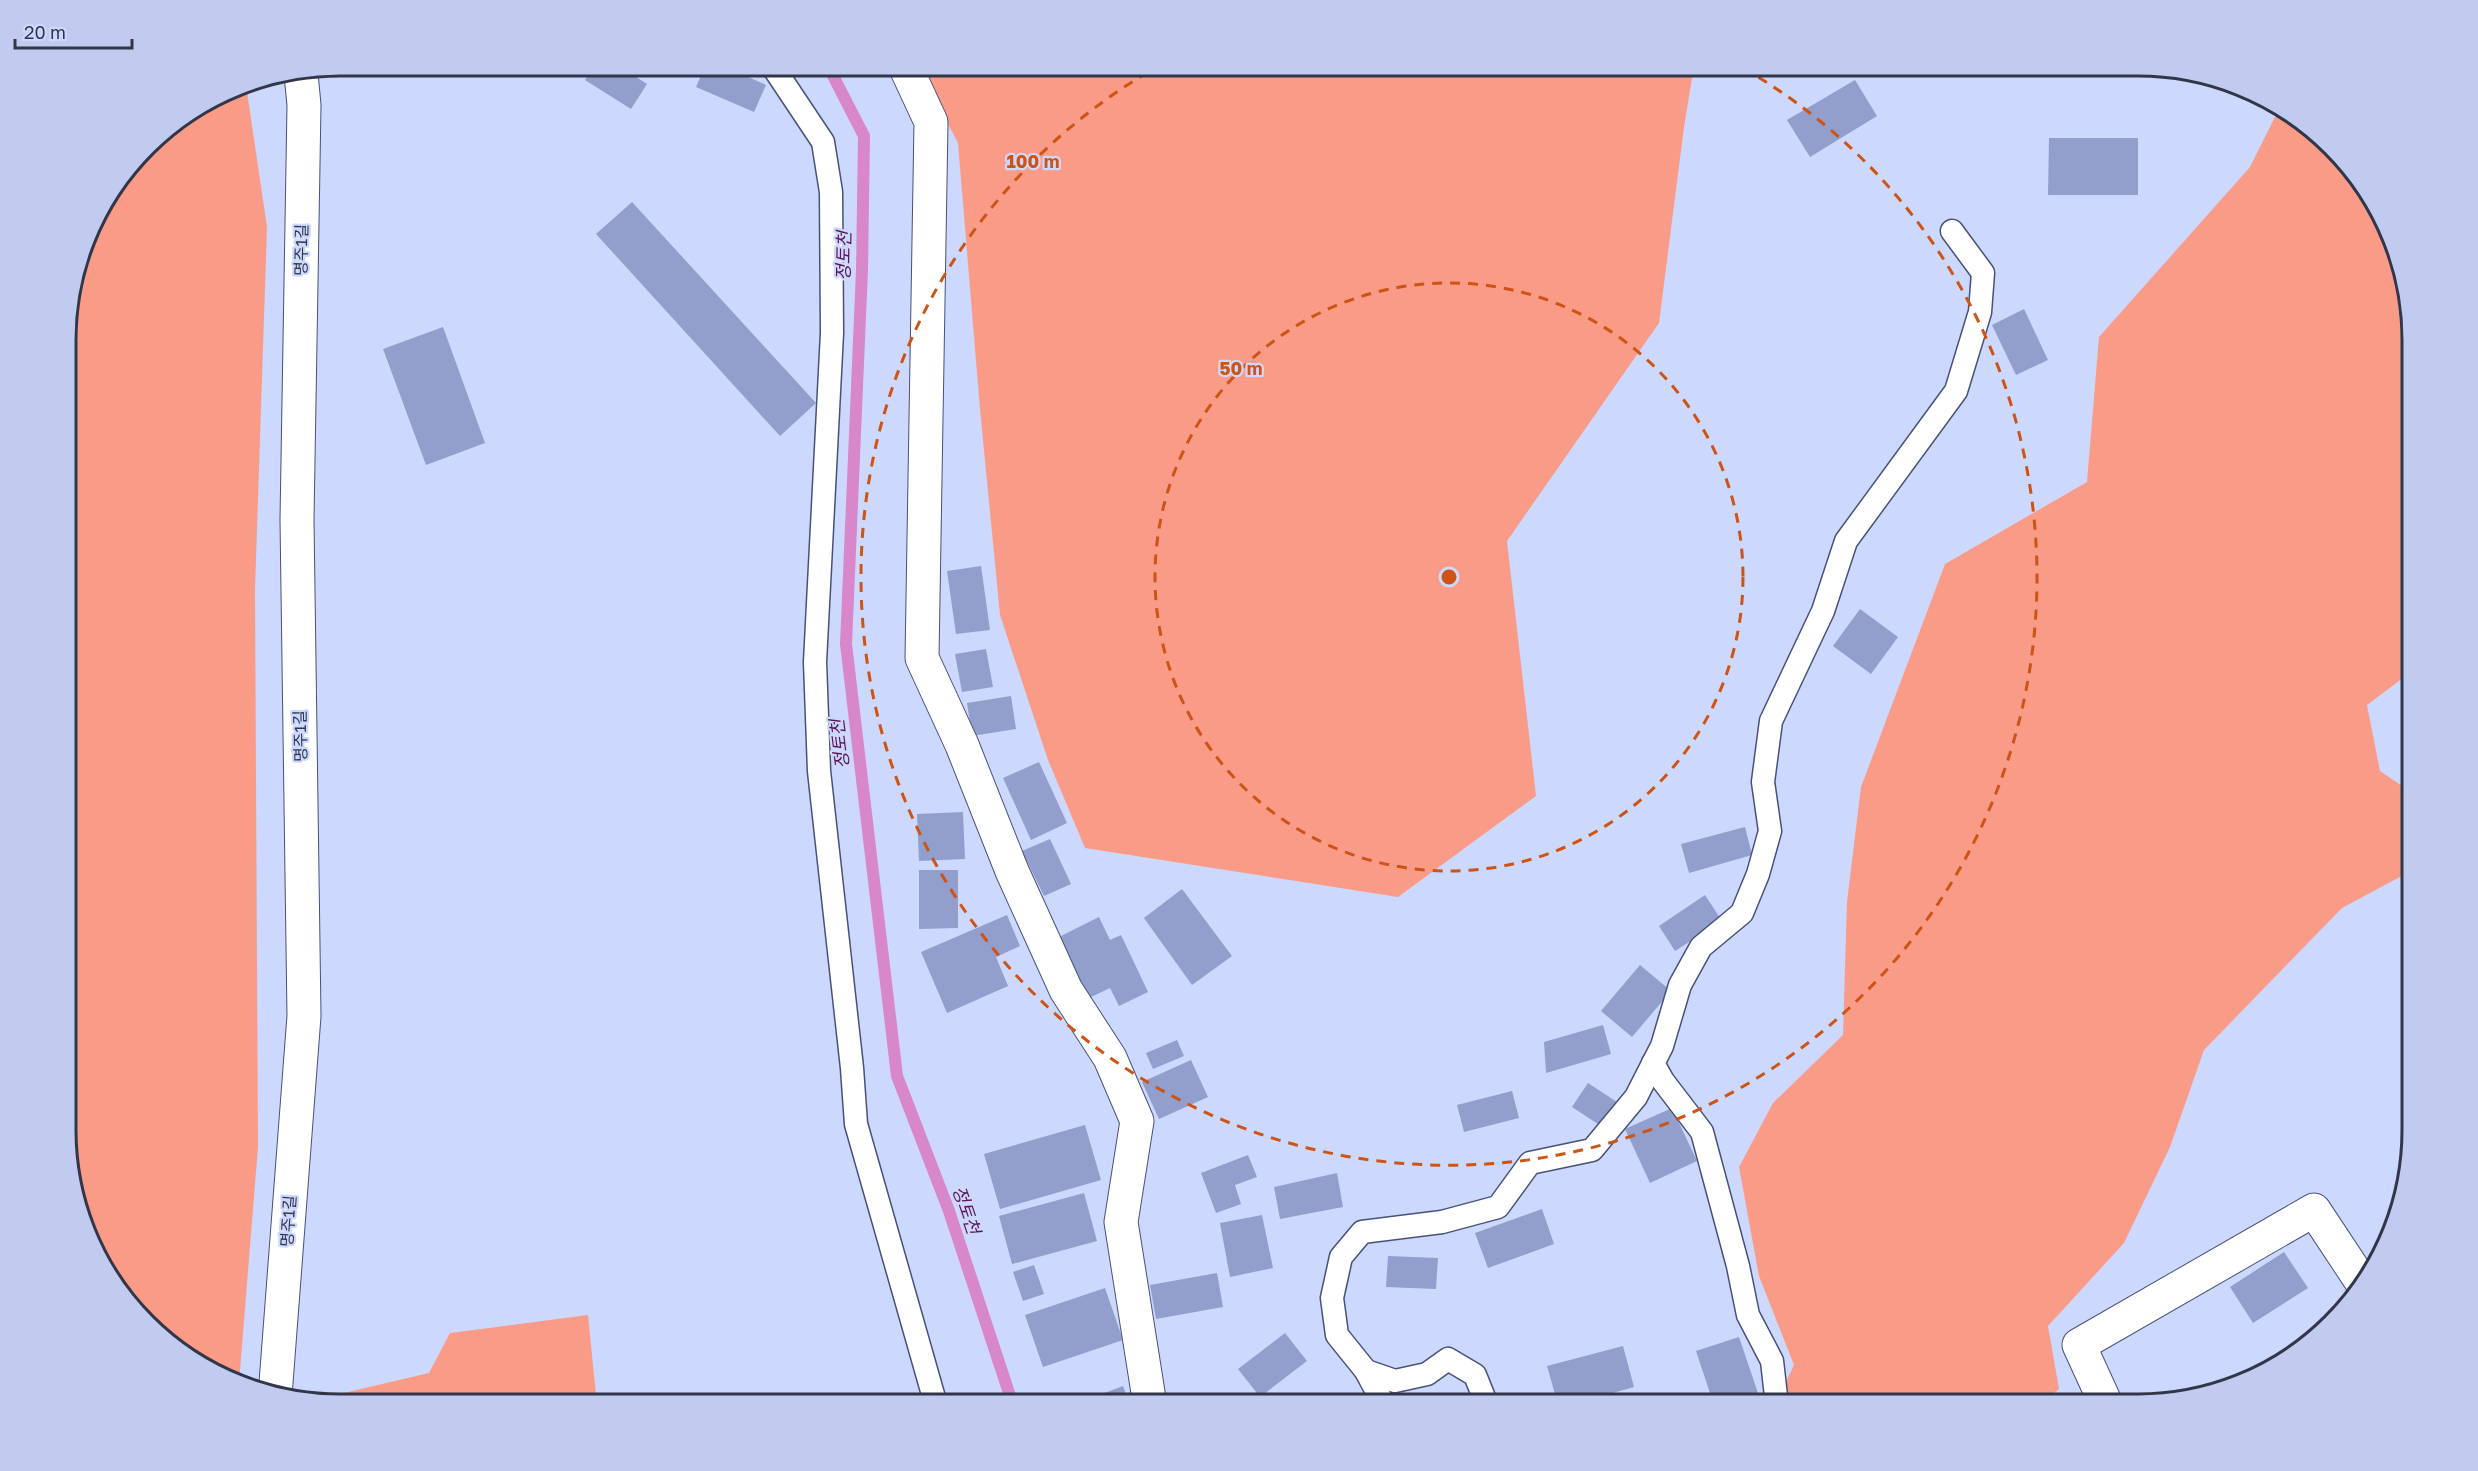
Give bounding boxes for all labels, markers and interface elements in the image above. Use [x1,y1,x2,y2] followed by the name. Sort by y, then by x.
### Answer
[15,12,132,50] scale bar
[24,21,66,43] text: 20 m
[1007,150,1059,172] text: 100 m
[291,224,311,276] street label: 명주1길
[832,229,854,281] water label: 정토천
[1220,357,1262,379] text: 50 m
[1439,567,1459,587] centre of rings
[290,710,310,762] street label: 명주1길
[825,716,853,770] water label: 정토천
[948,1183,986,1239] water label: 정토천
[276,1194,300,1248] street label: 명주1길

